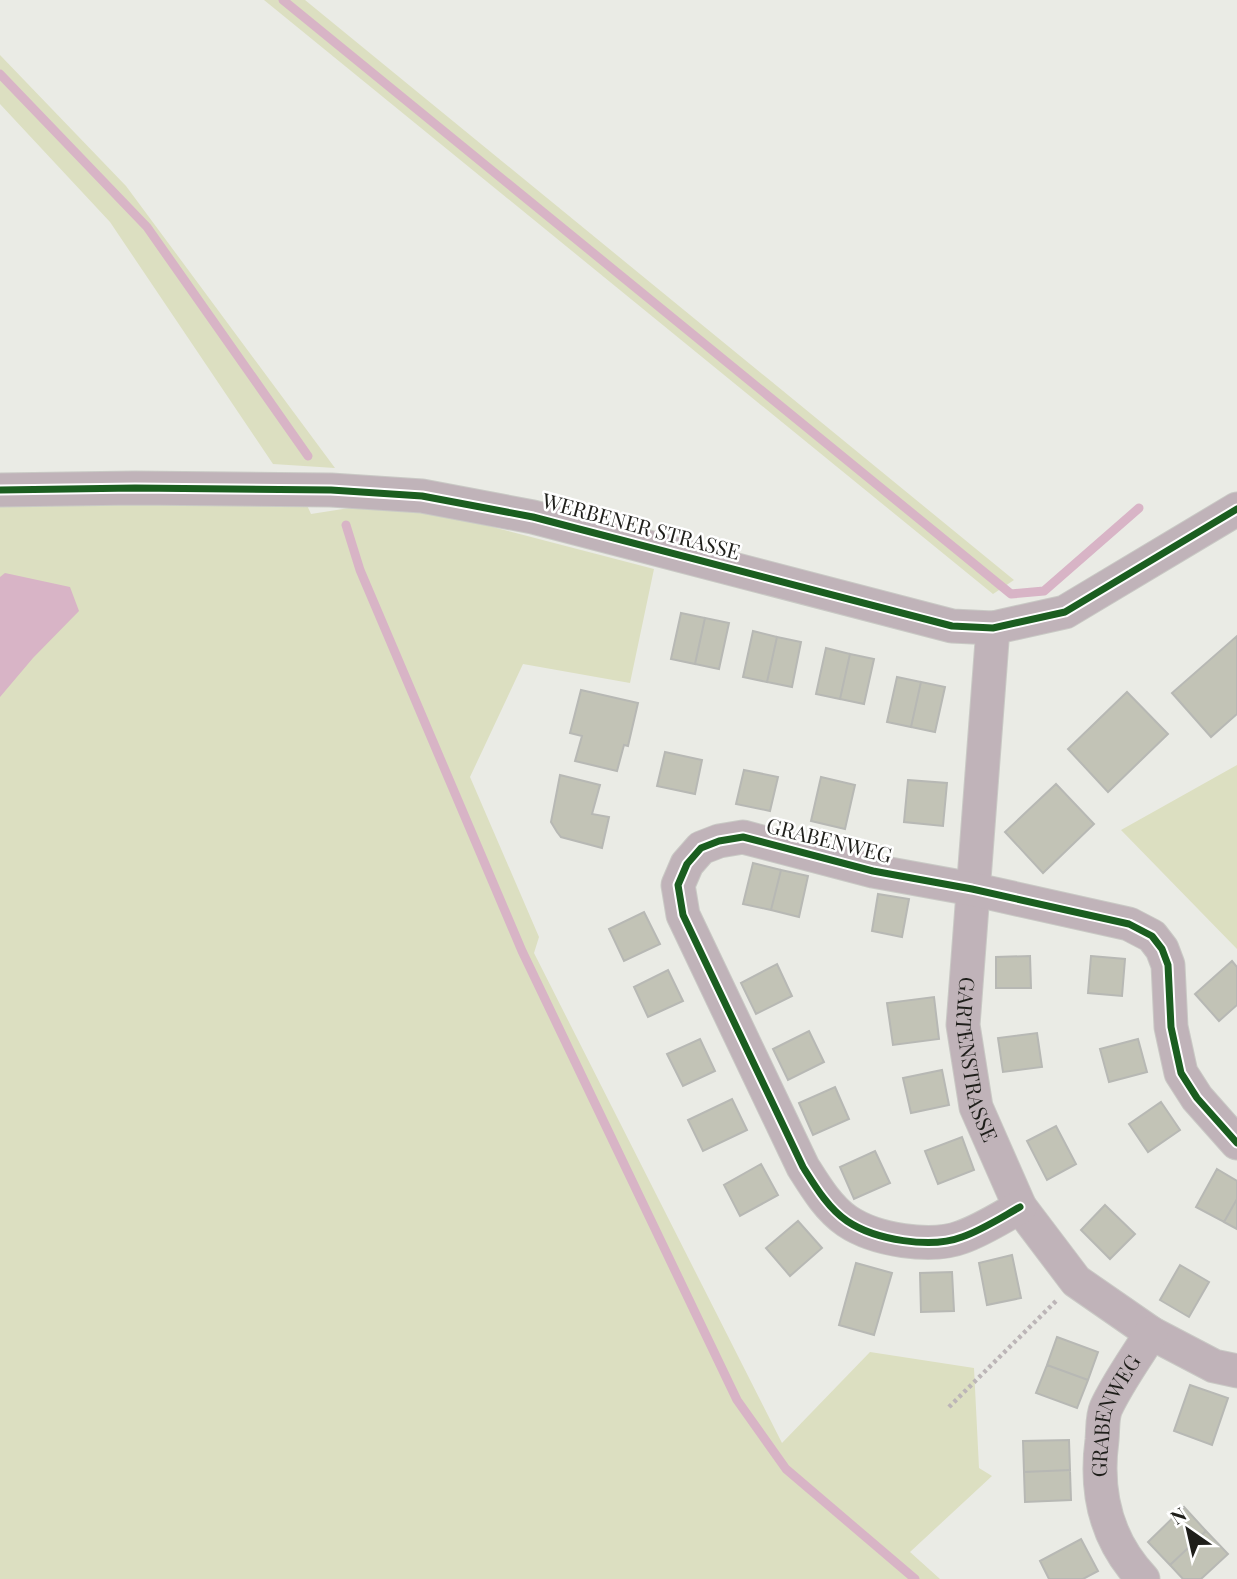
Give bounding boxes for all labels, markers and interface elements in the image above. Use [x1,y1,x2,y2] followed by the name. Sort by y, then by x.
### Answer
[538,485,744,565] street label: WERBENER STRASSE
[764,810,895,868] street label: GRABENWEG
[951,976,1006,1146] street label: GARTENSTRASSE
[1084,1349,1146,1477] street label: GRABENWEG
[1153,1495,1223,1565] north arrow
[1165,1500,1191,1530] text: N

